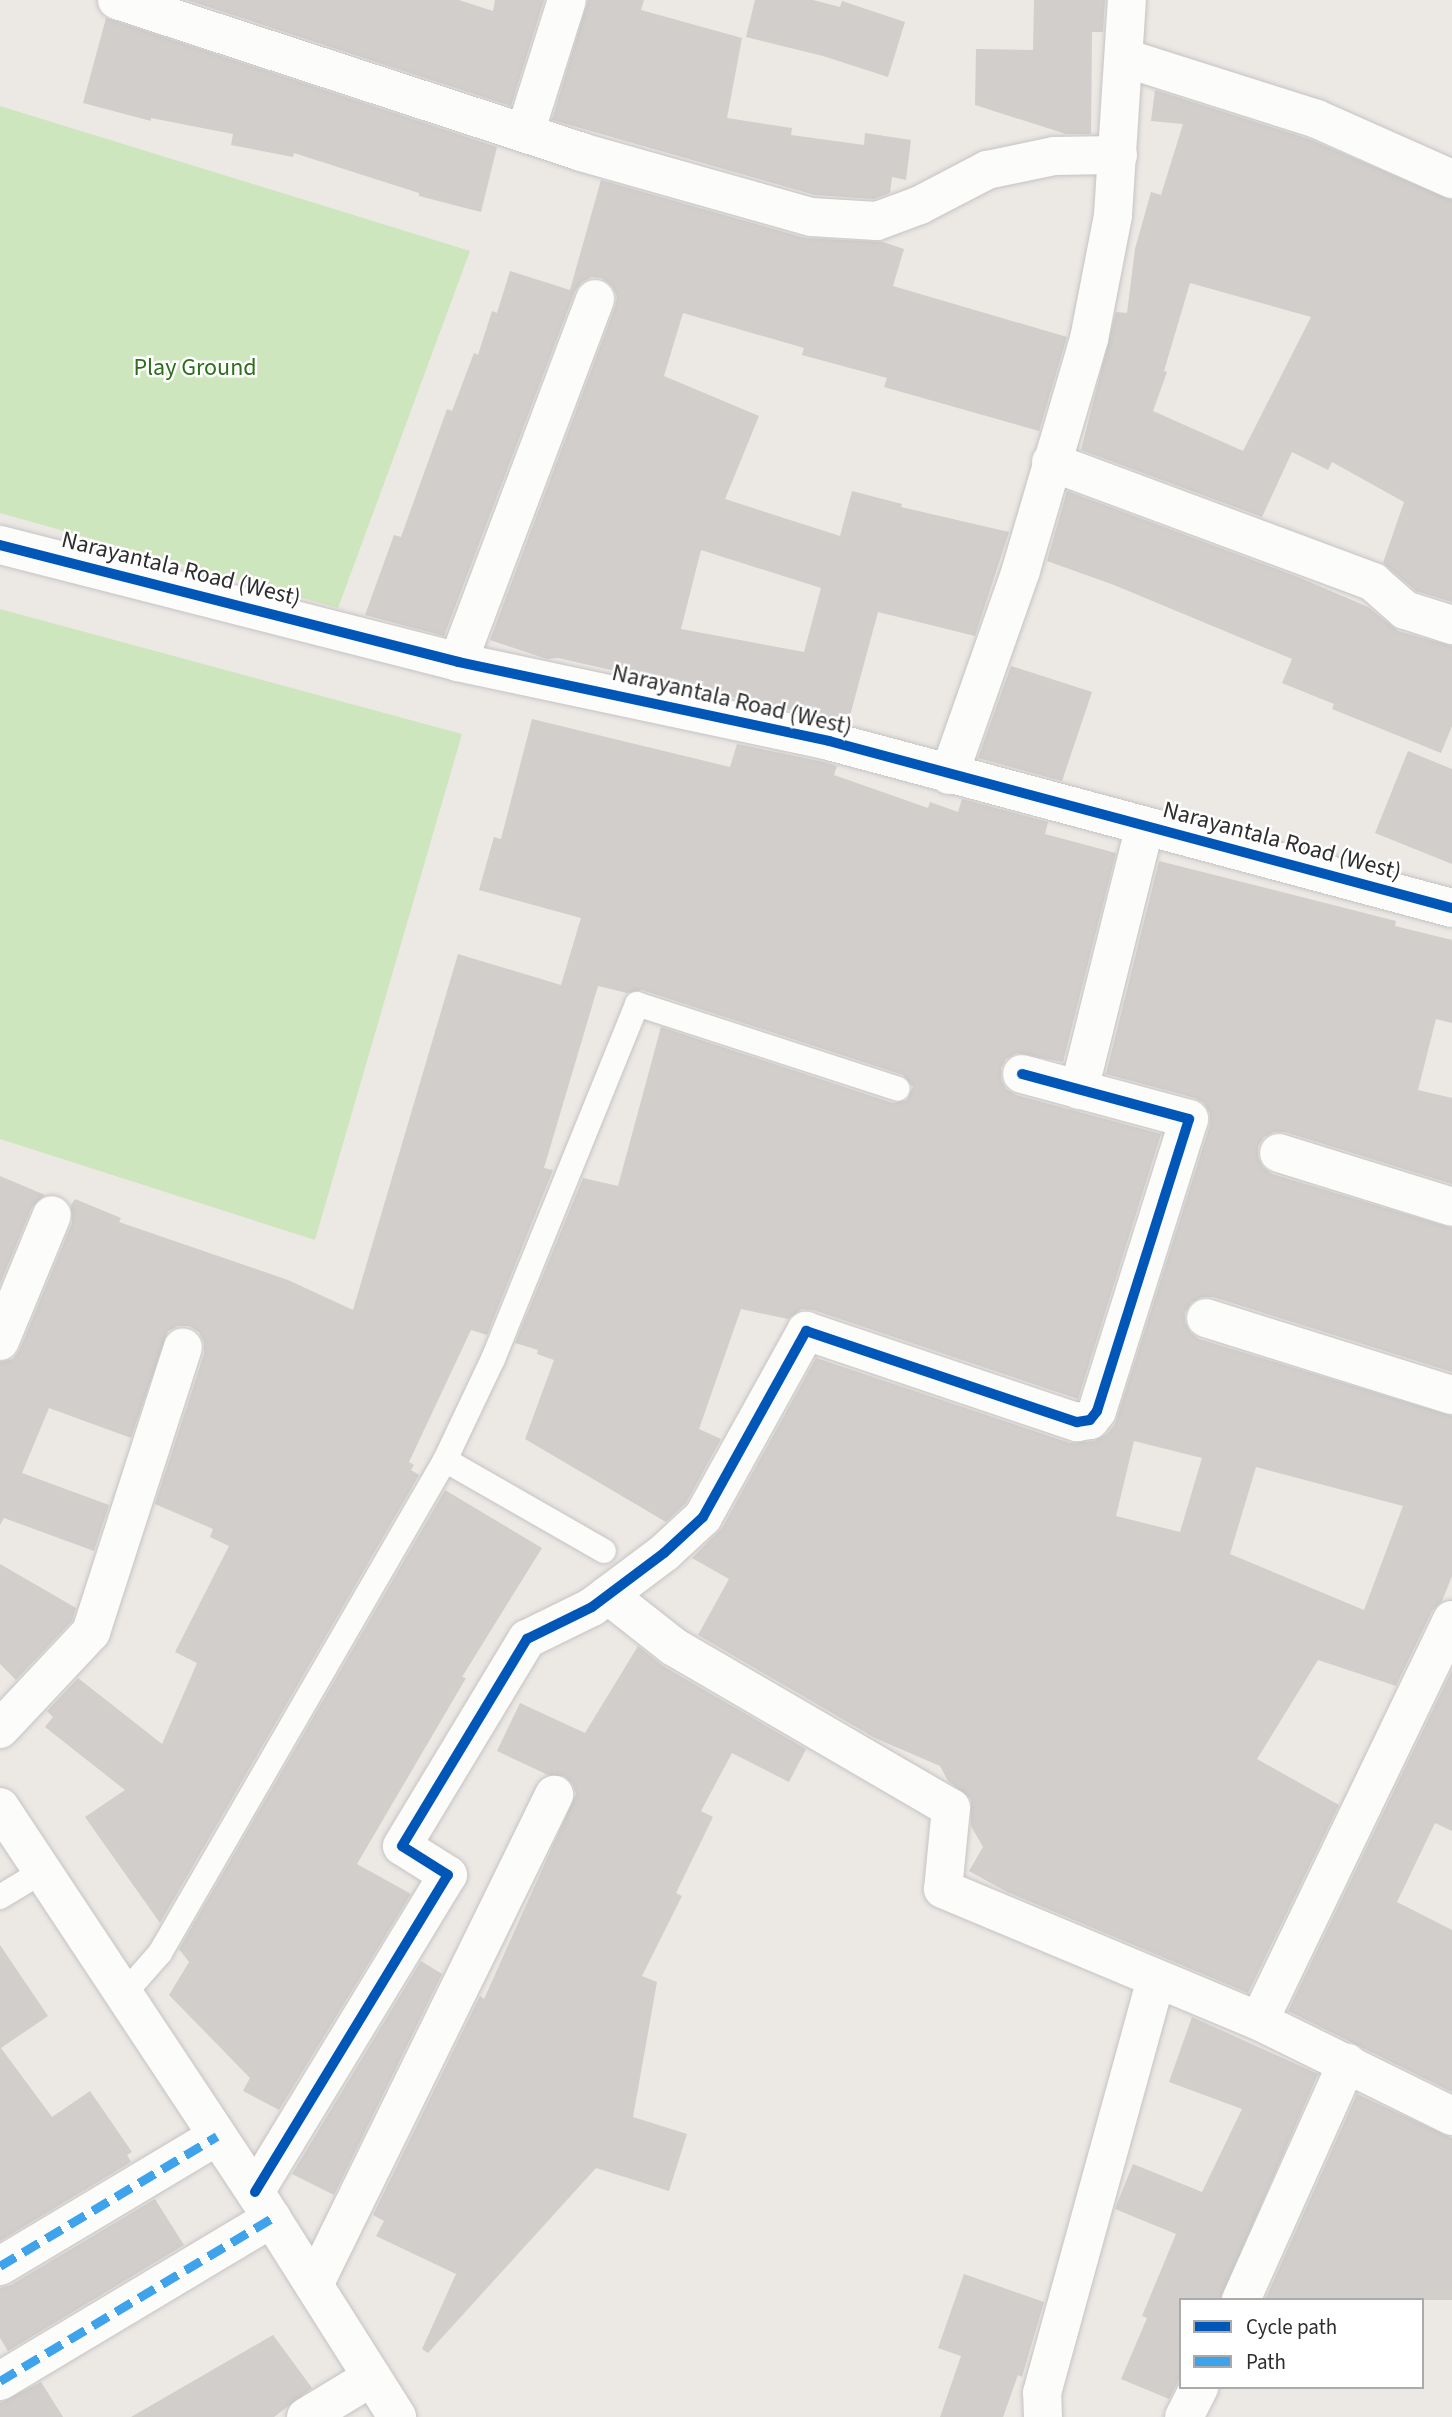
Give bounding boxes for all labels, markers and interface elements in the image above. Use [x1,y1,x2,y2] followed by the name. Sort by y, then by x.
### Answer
[133,354,257,382] park label: Play Ground
[58,525,304,613] street label: Narayantala Road (West)
[609,658,855,742] street label: Narayantala Road (West)
[1160,795,1404,887] street label: Narayantala Road (West)
[1179,2298,1424,2389] legend
[1246,2312,1337,2342] text: Cycle path
[1246,2347,1286,2377] text: Path

